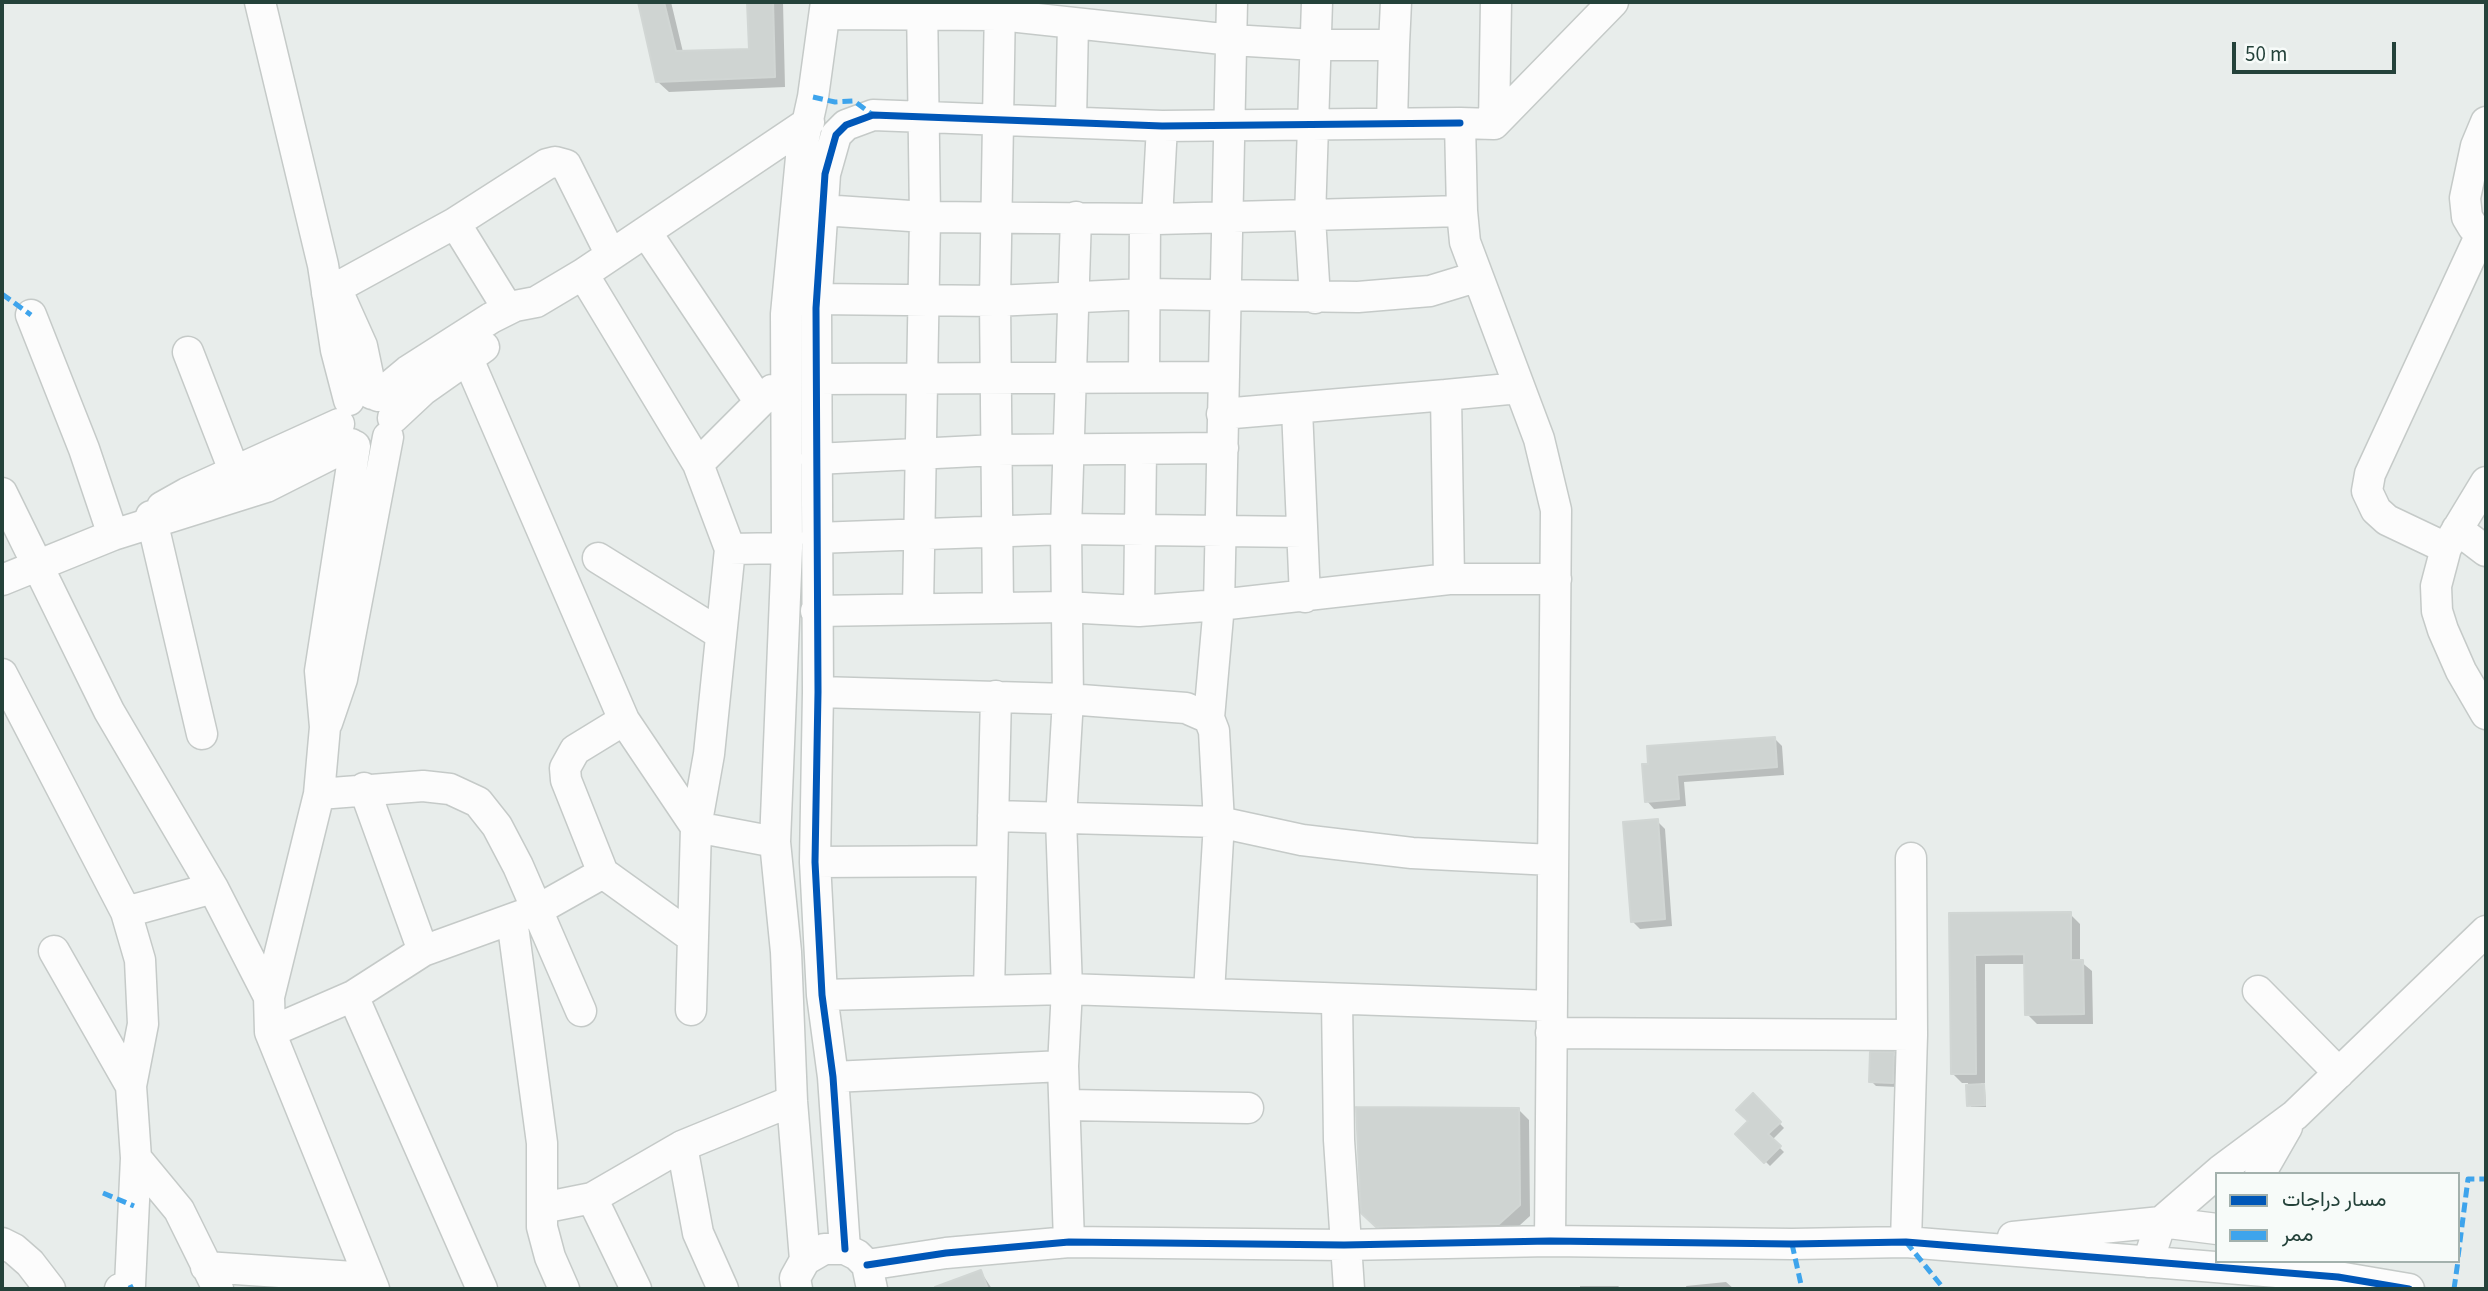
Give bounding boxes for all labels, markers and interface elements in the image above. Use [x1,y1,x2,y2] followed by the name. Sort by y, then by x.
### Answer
[2236,28,2400,72] scale bar
[2245,39,2287,69] text: 50 m
[2215,1172,2460,1263] legend
[2282,1184,2386,1214] text: مسار دراجات
[2282,1219,2313,1249] text: ممر

